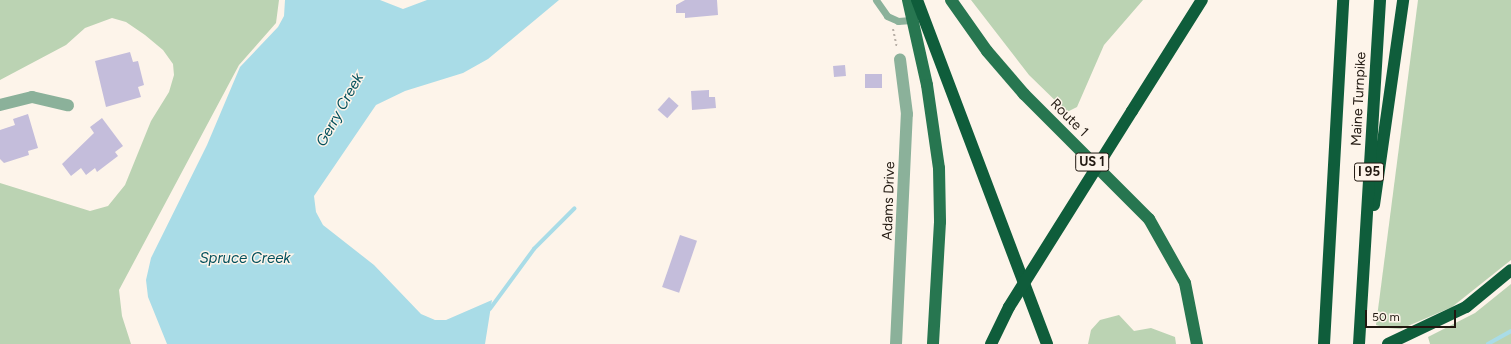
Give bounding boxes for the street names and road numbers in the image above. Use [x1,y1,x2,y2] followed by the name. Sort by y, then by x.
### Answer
[1348,51,1370,147] street label: Maine Turnpike
[1047,96,1091,140] street label: Route 1
[1075,151,1109,173] road number: US 1
[879,161,899,241] street label: Adams Drive
[1354,161,1384,183] road number: I 95

